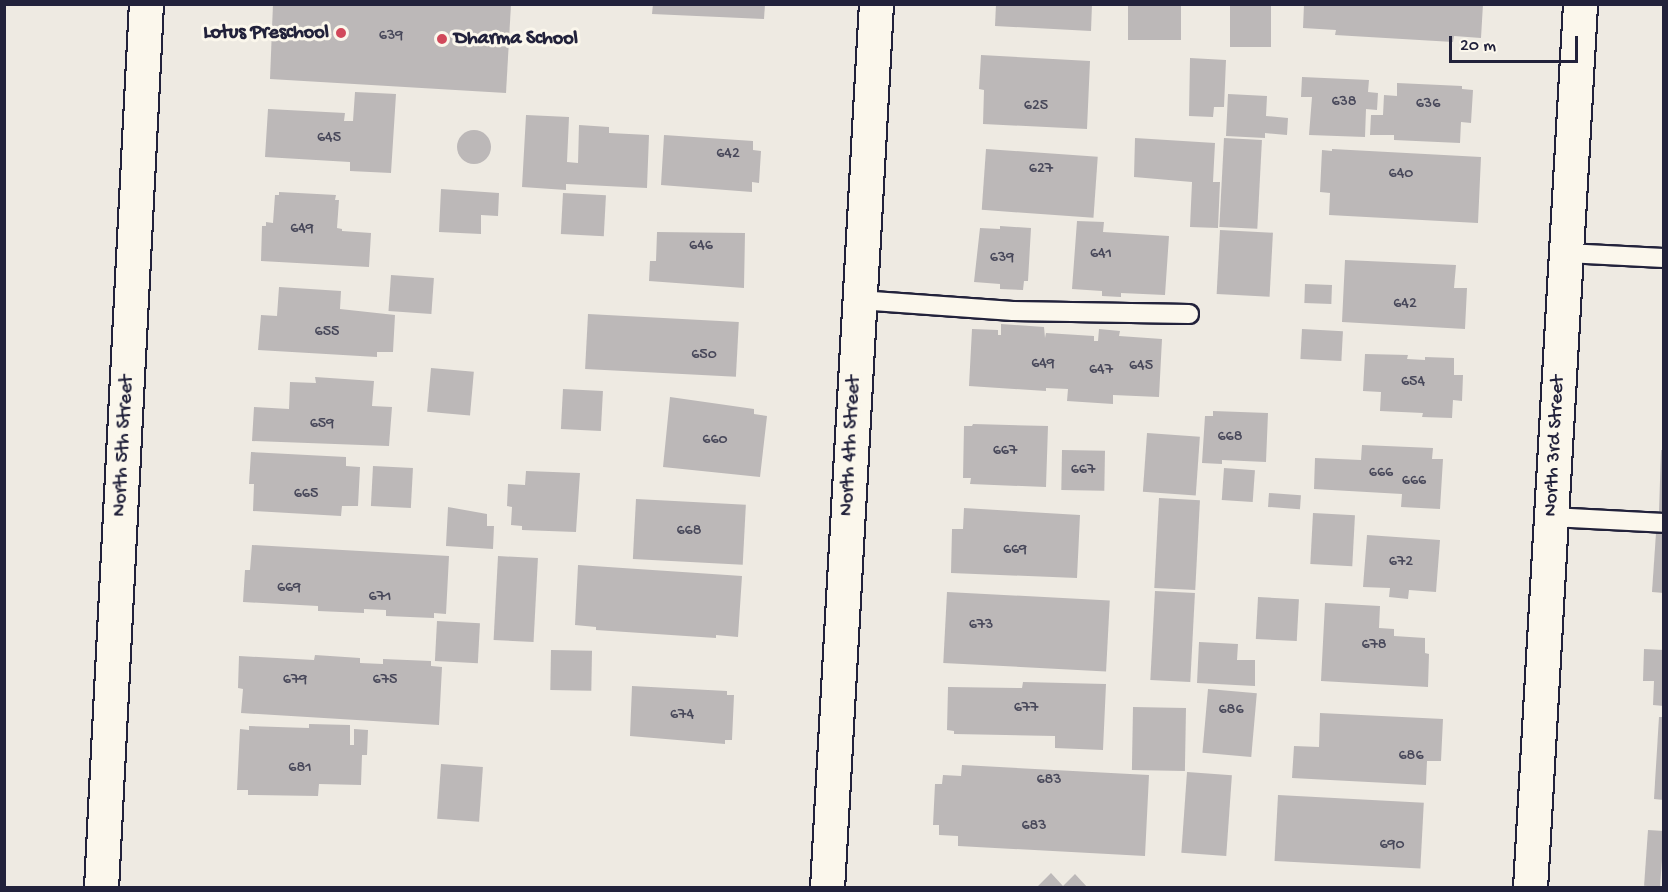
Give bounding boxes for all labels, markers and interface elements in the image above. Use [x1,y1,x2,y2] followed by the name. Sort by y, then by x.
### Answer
[203,21,329,45] place label: Lotus Preschool
[1452,24,1581,62] scale bar
[334,26,348,40] marker: Lotus Preschool
[379,27,403,47] house number: 639
[454,27,578,51] place label: Dharma School
[435,32,449,46] marker: Dharma School
[1460,36,1496,57] text: 20 m
[1331,93,1357,113] house number: 638
[1416,95,1440,115] house number: 636
[1024,97,1048,117] house number: 625
[317,129,341,149] house number: 645
[716,145,740,165] house number: 642
[1029,160,1053,180] house number: 627
[1389,165,1413,185] house number: 640
[290,220,314,240] house number: 649
[689,237,713,257] house number: 646
[1090,245,1112,265] house number: 641
[990,249,1014,269] house number: 639
[1393,295,1417,315] house number: 642
[315,323,339,343] house number: 655
[691,346,717,366] house number: 650
[1031,355,1055,375] house number: 649
[1129,357,1153,377] house number: 645
[1089,361,1113,381] house number: 647
[1401,373,1425,393] house number: 654
[108,375,140,517] street label: North 5th Street
[835,375,867,517] street label: North 4th Street
[1539,375,1571,517] street label: North 3rd Street
[310,415,334,435] house number: 659
[1218,428,1242,448] house number: 668
[702,431,728,451] house number: 660
[993,442,1017,462] house number: 667
[1071,461,1095,481] house number: 667
[1369,464,1393,484] house number: 666
[1402,472,1426,492] house number: 666
[294,485,318,505] house number: 665
[677,522,701,542] house number: 668
[1003,541,1027,561] house number: 669
[1389,553,1413,573] house number: 672
[277,579,301,599] house number: 669
[369,588,391,608] house number: 671
[969,616,993,636] house number: 673
[1361,636,1387,656] house number: 678
[283,671,307,691] house number: 679
[373,671,397,691] house number: 675
[1014,699,1038,719] house number: 677
[1219,701,1243,721] house number: 686
[670,706,694,726] house number: 674
[1399,747,1423,767] house number: 686
[288,759,312,779] house number: 681
[1036,771,1062,791] house number: 683
[1021,817,1047,837] house number: 683
[1379,836,1405,856] house number: 690

